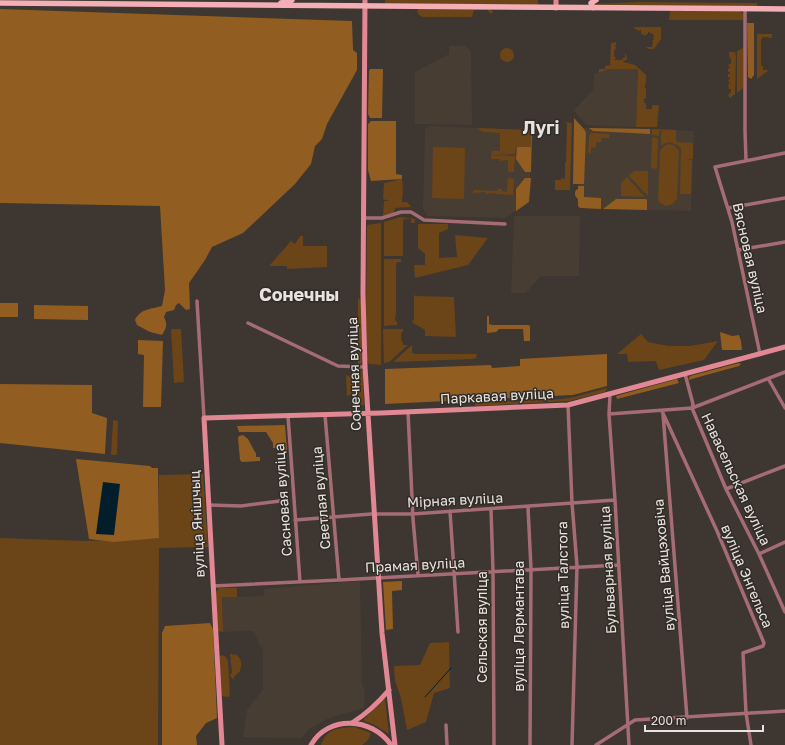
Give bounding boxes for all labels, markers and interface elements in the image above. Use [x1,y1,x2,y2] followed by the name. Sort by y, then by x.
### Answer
[522,116,560,138] district label: Лугі
[730,201,771,315] street label: Вясновая вуліца
[259,283,339,305] district label: Сонечны
[343,317,364,431] street label: Сонечная вуліца
[440,384,554,407] street label: Паркавая вуліца
[698,410,775,548] street label: Навасельская вуліца
[270,443,295,557] street label: Сасновая вуліца
[308,446,333,550] street label: Светлая вуліца
[185,470,208,578] street label: вуліца Янішчыц
[406,488,503,511] street label: Мірная вуліца
[649,498,678,632] street label: вуліца Вайцэховіча
[596,506,619,634] street label: Бульварная вуліца
[553,521,572,629] street label: вуліца Талстога
[718,521,777,630] street label: вуліца Энгельса
[364,553,466,576] street label: Прамая вуліца
[510,561,527,691] street label: вуліца Лермантава
[473,571,490,683] street label: Сельская вуліца
[645,707,763,733] scale bar
[651,713,686,728] text: 200 m

